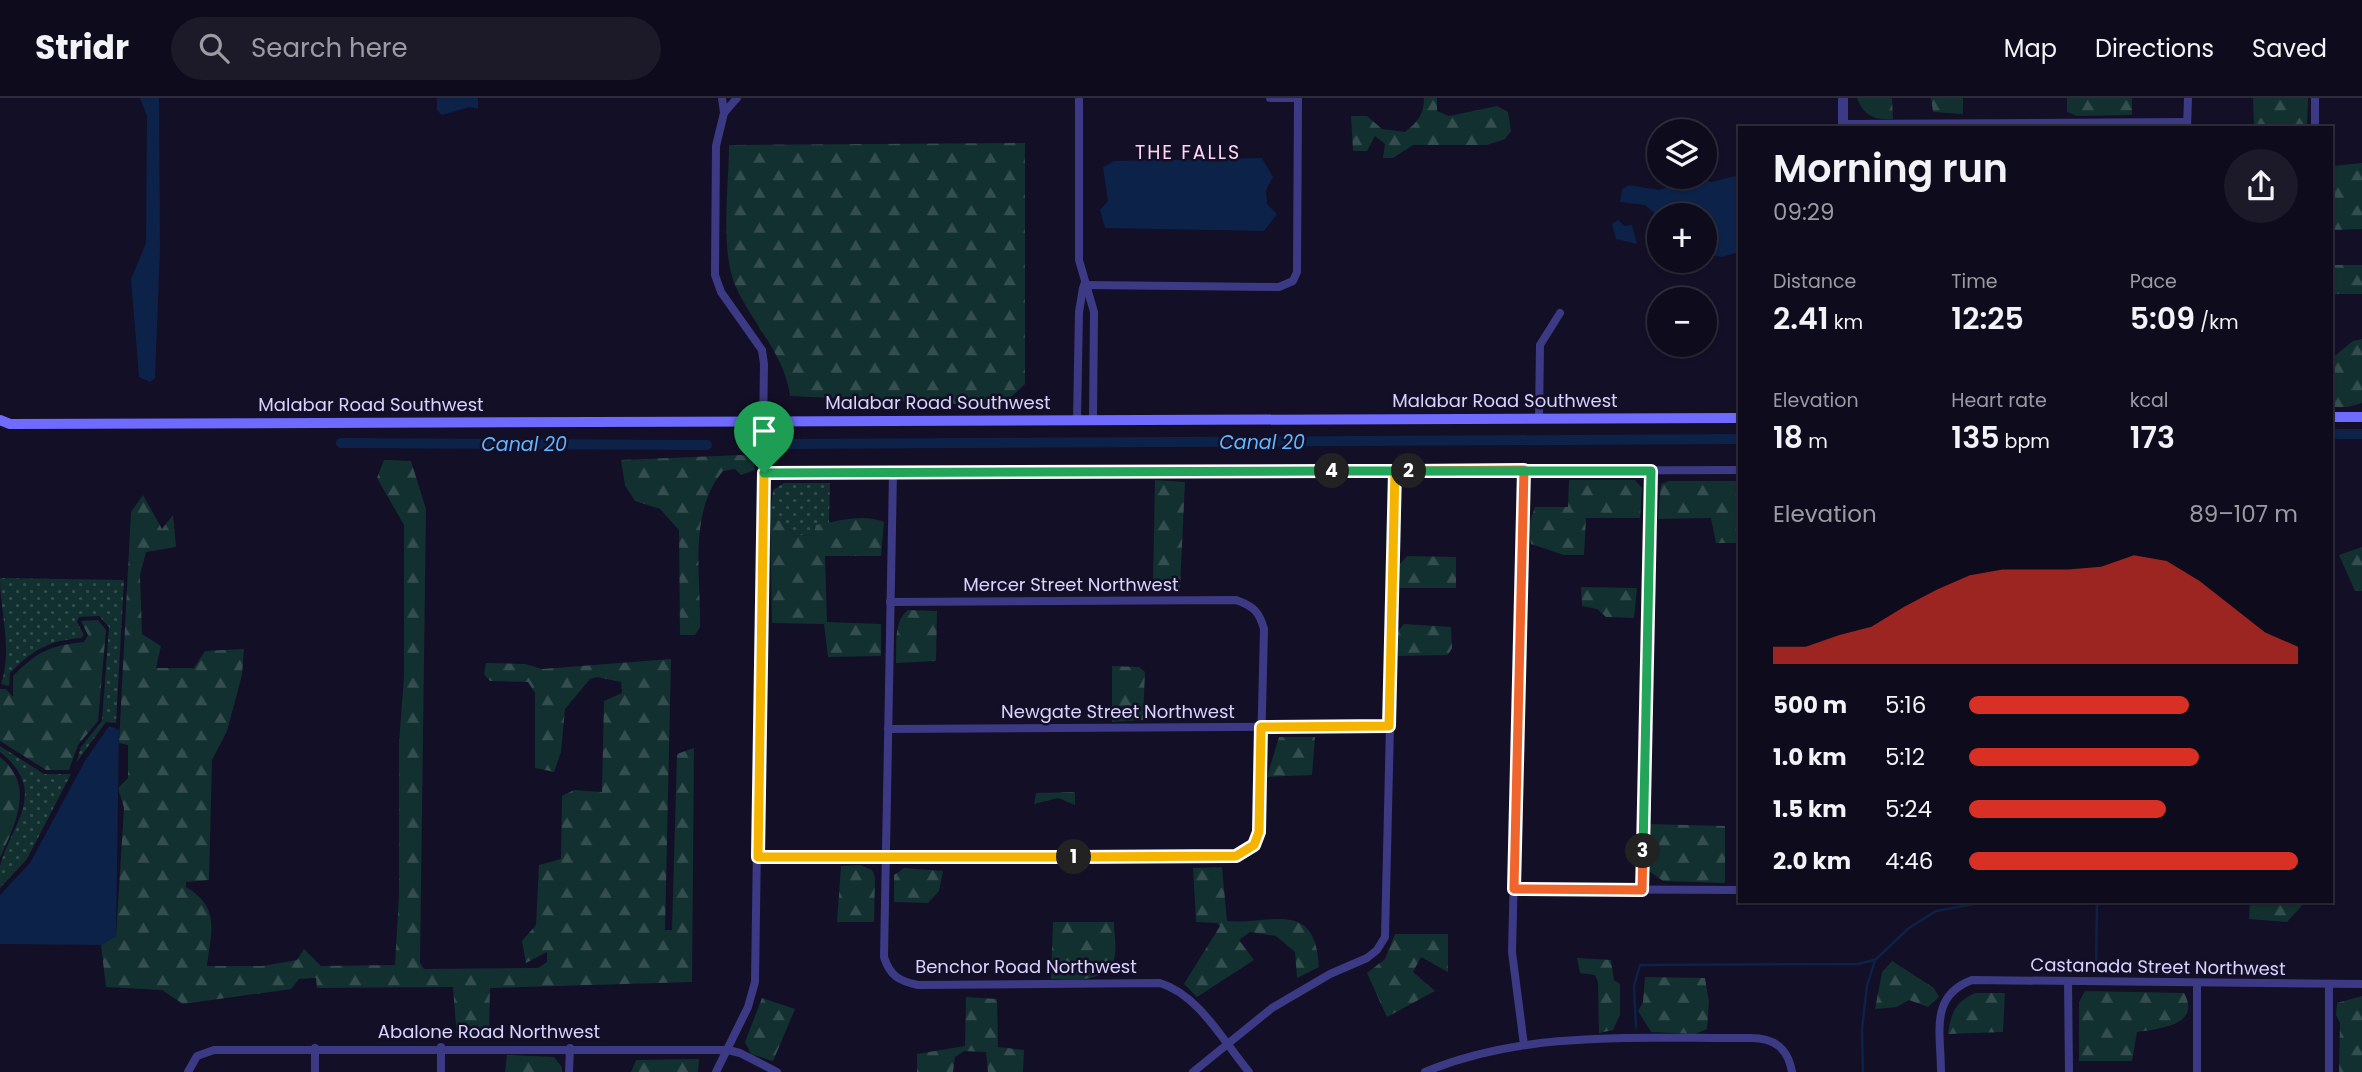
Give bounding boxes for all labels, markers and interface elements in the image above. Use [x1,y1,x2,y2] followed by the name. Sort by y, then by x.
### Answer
[171,17,661,80] search box
[35,24,129,71] text: Stridr
[195,29,233,67] icon: search
[251,30,408,66] text: Search here
[2004,32,2057,65] text: Map
[2095,32,2214,65] text: Directions
[2252,32,2327,65] text: Saved
[1647,119,1717,357] map controls
[1647,119,1717,189] button: layers
[1135,139,1241,166] district label: THE FALLS
[1773,142,2008,195] text: Morning run
[2224,149,2298,223] button: share
[1773,196,1835,228] text: 09:29
[1647,203,1717,273] button: +
[1773,268,1856,295] text: Distance
[1951,268,1998,295] text: Time
[2130,268,2177,295] text: Pace
[1647,287,1717,357] button: −
[1773,297,1829,340] text: 2.41
[1951,297,2024,340] text: 12:25
[2130,297,2195,340] text: 5:09
[1829,309,1863,336] text: km
[2195,309,2239,336] text: /km
[1773,387,1859,414] text: Elevation
[1951,387,2047,414] text: Heart rate
[2130,387,2169,414] text: kcal
[1392,388,1618,413] street label: Malabar Road Southwest
[825,390,1051,415] street label: Malabar Road Southwest
[258,392,484,417] street label: Malabar Road Southwest
[734,401,794,473] pin
[745,412,783,450] icon: arrive
[1773,416,1803,459] text: 18
[1951,416,1999,459] text: 135
[2130,416,2175,459] text: 173
[1803,428,1828,455] text: m
[1999,428,2050,455] text: bpm
[1219,429,1305,456] water label: Canal 20
[481,431,567,458] water label: Canal 20
[1314,454,1350,488] pin: 4
[1392,454,1426,488] pin: 2
[1325,457,1338,484] text: 4
[1403,457,1414,484] text: 2
[1773,498,1877,530] text: Elevation
[2189,498,2298,530] text: 89–107 m
[963,572,1179,597] street label: Mercer Street Northwest
[1773,689,1847,721] text: 500 m
[1885,689,1926,721] text: 5:16
[1001,699,1235,724] street label: Newgate Street Northwest
[1773,741,1847,773] text: 1.0 km
[1885,741,1925,773] text: 5:12
[1773,793,1847,825] text: 1.5 km
[1885,793,1932,825] text: 5:24
[1626,834,1660,868] pin: 3
[1637,837,1648,864] text: 3
[1056,840,1092,874] pin: 1
[1070,843,1077,870] text: 1
[1773,845,1851,877] text: 2.0 km
[1885,845,1933,877] text: 4:46
[2030,952,2286,981] street label: Castanada Street Northwest
[915,954,1137,979] street label: Benchor Road Northwest
[378,1019,600,1044] street label: Abalone Road Northwest

